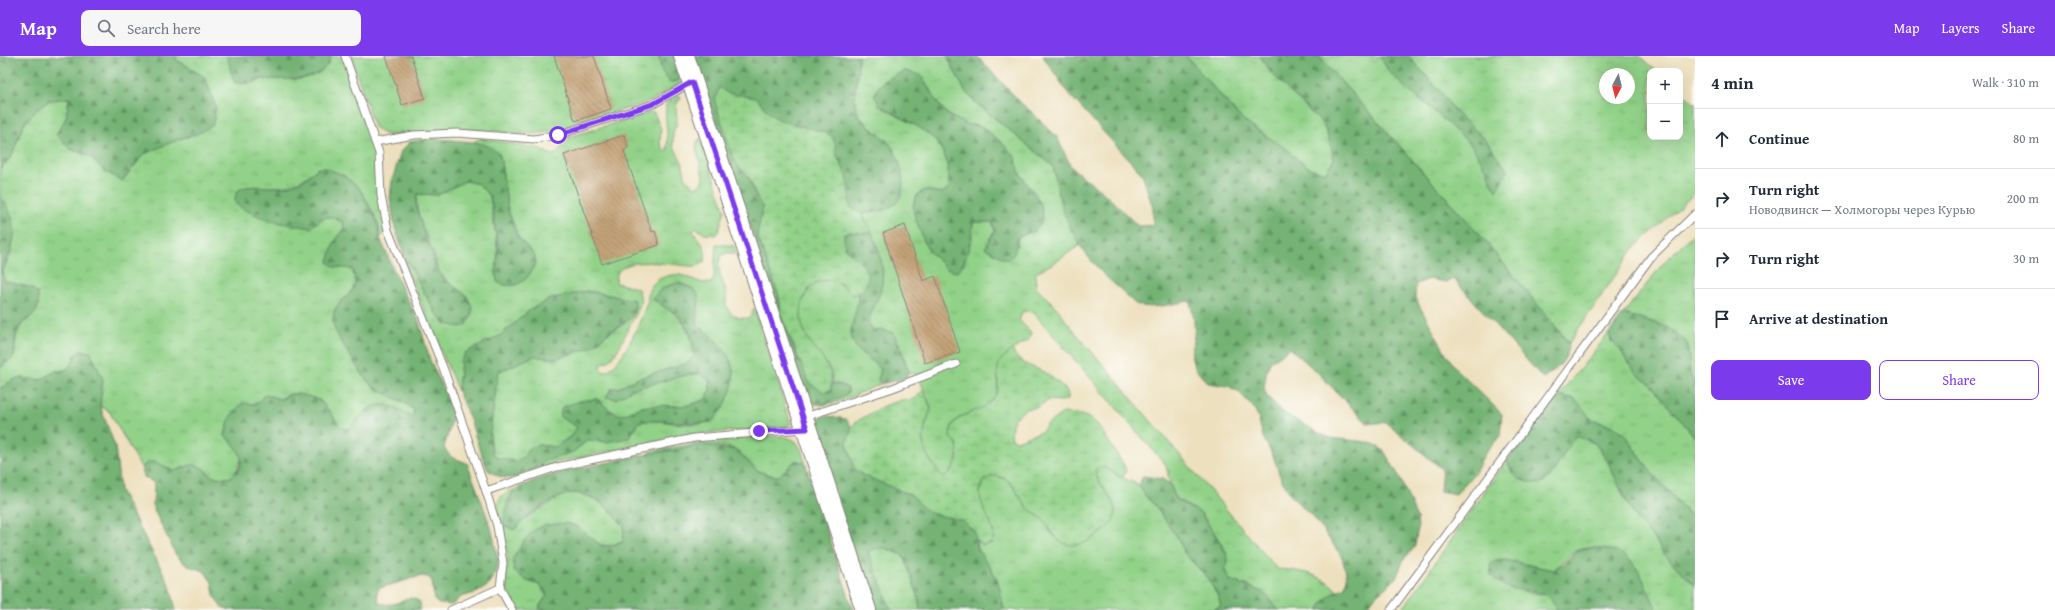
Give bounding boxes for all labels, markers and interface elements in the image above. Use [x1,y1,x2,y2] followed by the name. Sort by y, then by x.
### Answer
[81,10,361,46] search box
[20,14,57,42] text: Map
[95,17,117,39] icon: search
[127,18,201,39] text: Search here
[1894,18,1920,38] text: Map
[1942,18,1980,38] text: Layers
[2002,18,2035,38] text: Share
[1599,68,1635,104] north arrow
[1647,68,1683,140] map controls
[1647,68,1683,104] button: +
[1711,70,1753,95] text: 4 min
[1972,73,2039,92] text: Walk · 310 m
[1647,104,1683,140] button: −
[549,126,567,144] route start
[1711,128,1733,150] icon: ahead
[1749,128,1810,149] text: Continue
[2013,129,2039,148] text: 80 m
[1749,179,1820,200] text: Turn right
[1711,188,1733,210] icon: right
[2007,189,2039,208] text: 200 m
[1749,200,1975,219] text: Новодвинск — Холмогоры через Курью
[1711,248,1733,270] icon: right
[1749,248,1820,269] text: Turn right
[2013,249,2039,268] text: 30 m
[1711,308,1733,330] icon: arrive
[1749,308,1888,329] text: Arrive at destination
[1711,360,1871,400] button: Save
[1879,360,2039,400] button: Share
[750,422,768,440] route end

